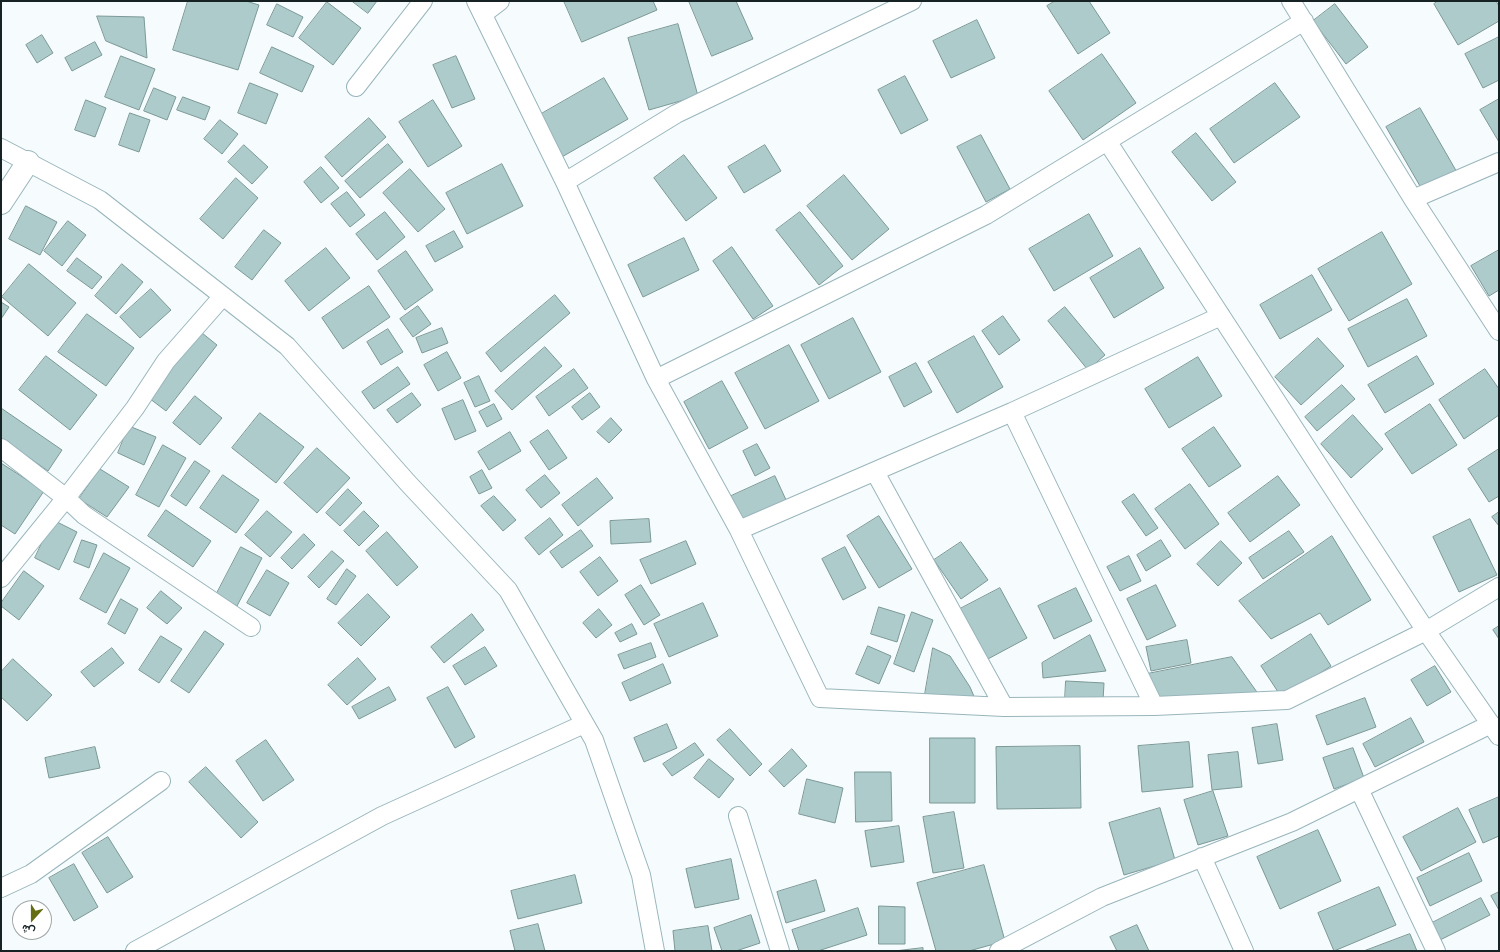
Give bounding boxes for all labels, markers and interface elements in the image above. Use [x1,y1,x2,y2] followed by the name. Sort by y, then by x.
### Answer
[12,900,52,940] north arrow
[19,921,37,939] text: ش

